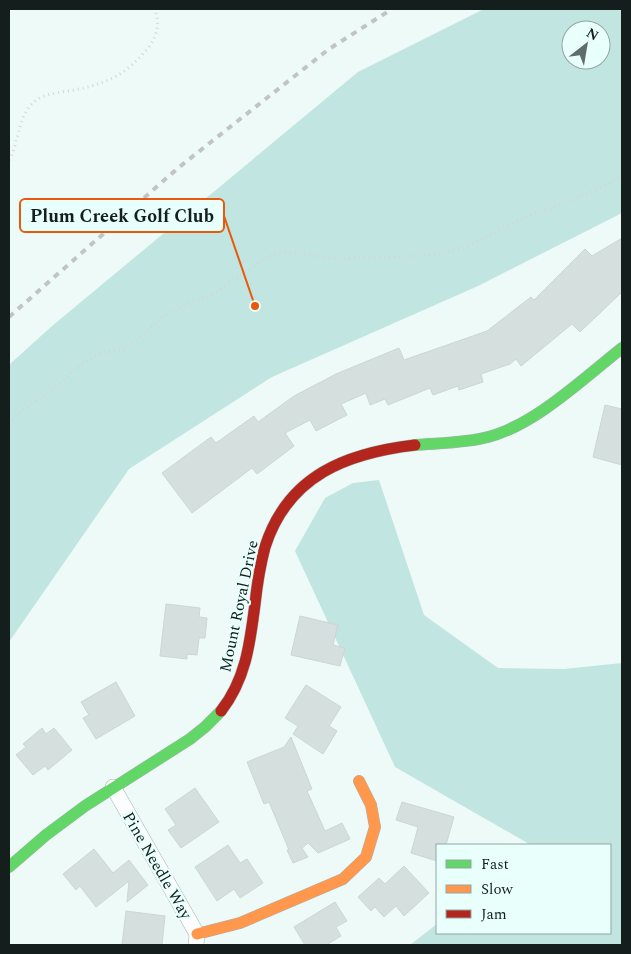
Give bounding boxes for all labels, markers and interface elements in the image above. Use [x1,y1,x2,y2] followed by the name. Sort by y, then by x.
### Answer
[561,20,611,70] north arrow
[582,22,603,46] text: N
[20,199,224,232] callout: Plum Creek Golf Club
[30,203,214,230] text: Plum Creek Golf Club
[213,538,265,674] street label: Mount Royal Drive
[117,807,198,925] street label: Pine Needle Way
[436,844,611,934] legend
[481,853,509,876] text: Fast
[481,878,513,901] text: Slow
[481,903,507,926] text: Jam

